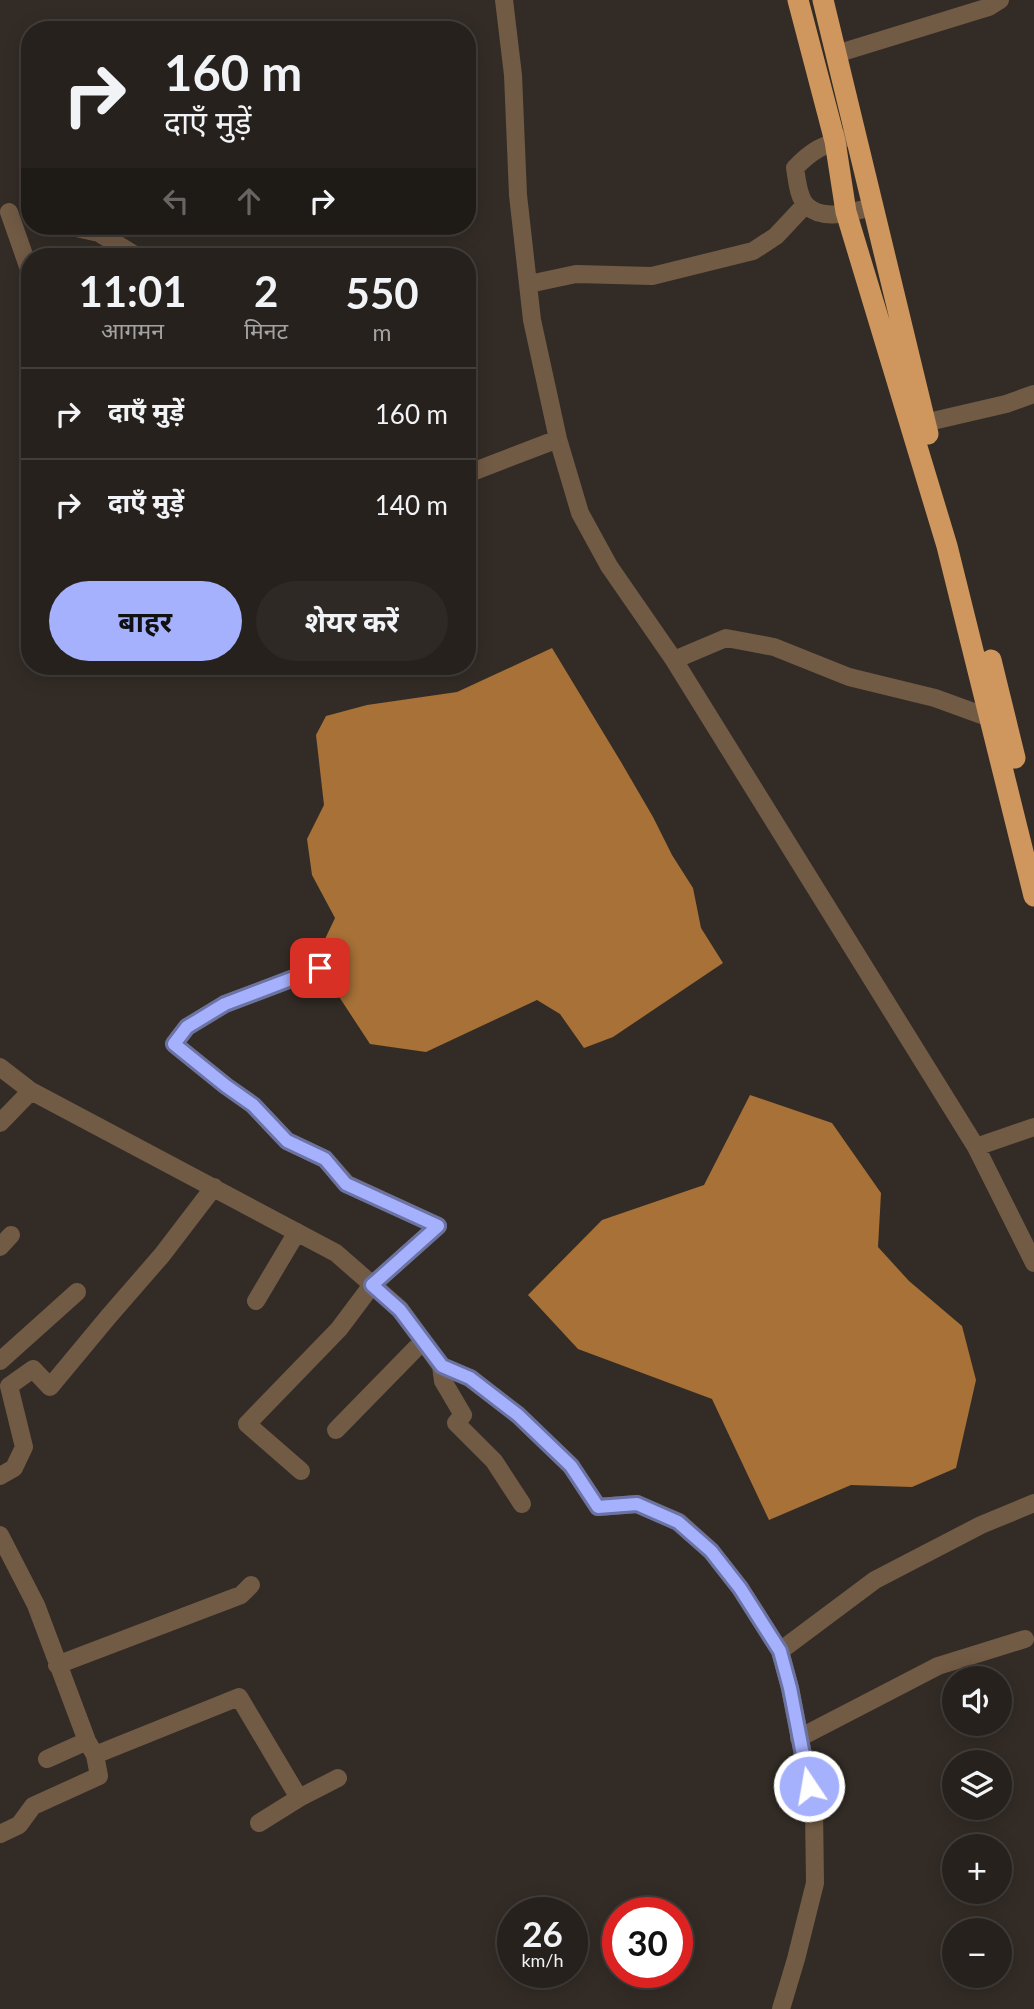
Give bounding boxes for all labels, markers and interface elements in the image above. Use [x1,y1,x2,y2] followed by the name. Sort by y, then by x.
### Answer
[164,43,302,101] text: 160 m
[49,49,140,140] icon: right
[164,102,251,141] text: दाएँ मुड़ें
[157,182,195,220] icon: left
[230,182,268,220] icon: ahead
[303,182,341,220] icon: right
[78,266,187,316] text: 11:01
[254,266,278,316] text: 2
[346,268,419,318] text: 550
[101,316,164,344] text: आगमन
[244,316,288,344] text: मिनट
[373,318,392,346] text: m
[49,395,87,433] icon: right
[108,395,184,427] text: दाएँ मुड़ें
[375,398,448,430] text: 160 m
[49,486,87,524] icon: right
[108,486,184,518] text: दाएँ मुड़ें
[375,489,448,521] text: 140 m
[49,581,242,661] button: बाहर
[256,581,448,661] button: शेयर करें
[290,938,350,998] pin
[301,949,339,987] icon: arrive
[942,1666,1012,1988] map controls
[942,1666,1012,1736] button: sound
[772,1749,846,1823] position arrow
[942,1750,1012,1820] button: layers
[942,1834,1012,1904] button: +
[602,1897,693,1988] speed limit sign: 30
[522,1912,563,1954] text: 26
[942,1918,1012,1988] button: −
[521,1949,564,1971] text: km/h

